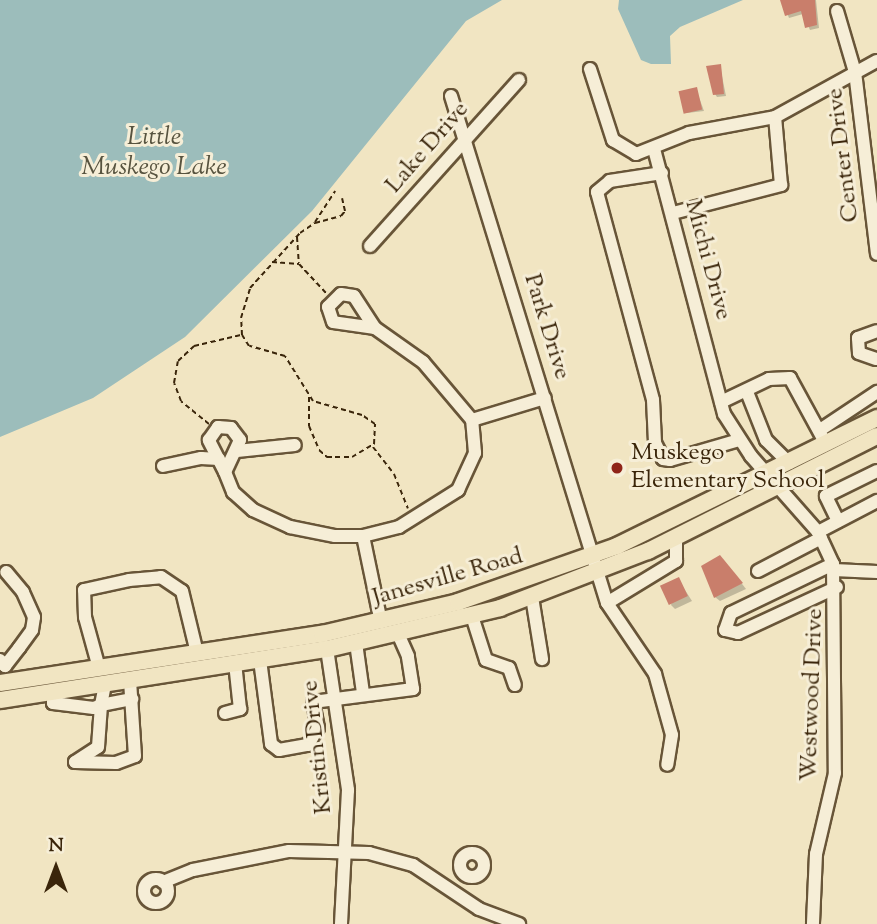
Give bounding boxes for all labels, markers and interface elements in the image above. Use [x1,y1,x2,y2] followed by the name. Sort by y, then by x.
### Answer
[821,86,867,224] street label: Center Drive
[380,96,476,200] street label: Lake Drive
[81,122,227,184] water label: Little Muskego Lake
[677,197,737,323] street label: Michi Drive
[516,271,576,383] street label: Park Drive
[631,440,825,496] place label: Muskego Elementary School
[609,460,625,476] marker: Muskego Elementary School
[369,543,527,613] street label: Janesville Road
[796,608,830,782] street label: Westwood Drive
[297,679,339,815] street label: Kristin Drive
[21,833,91,903] north arrow
[48,833,64,860] text: N

